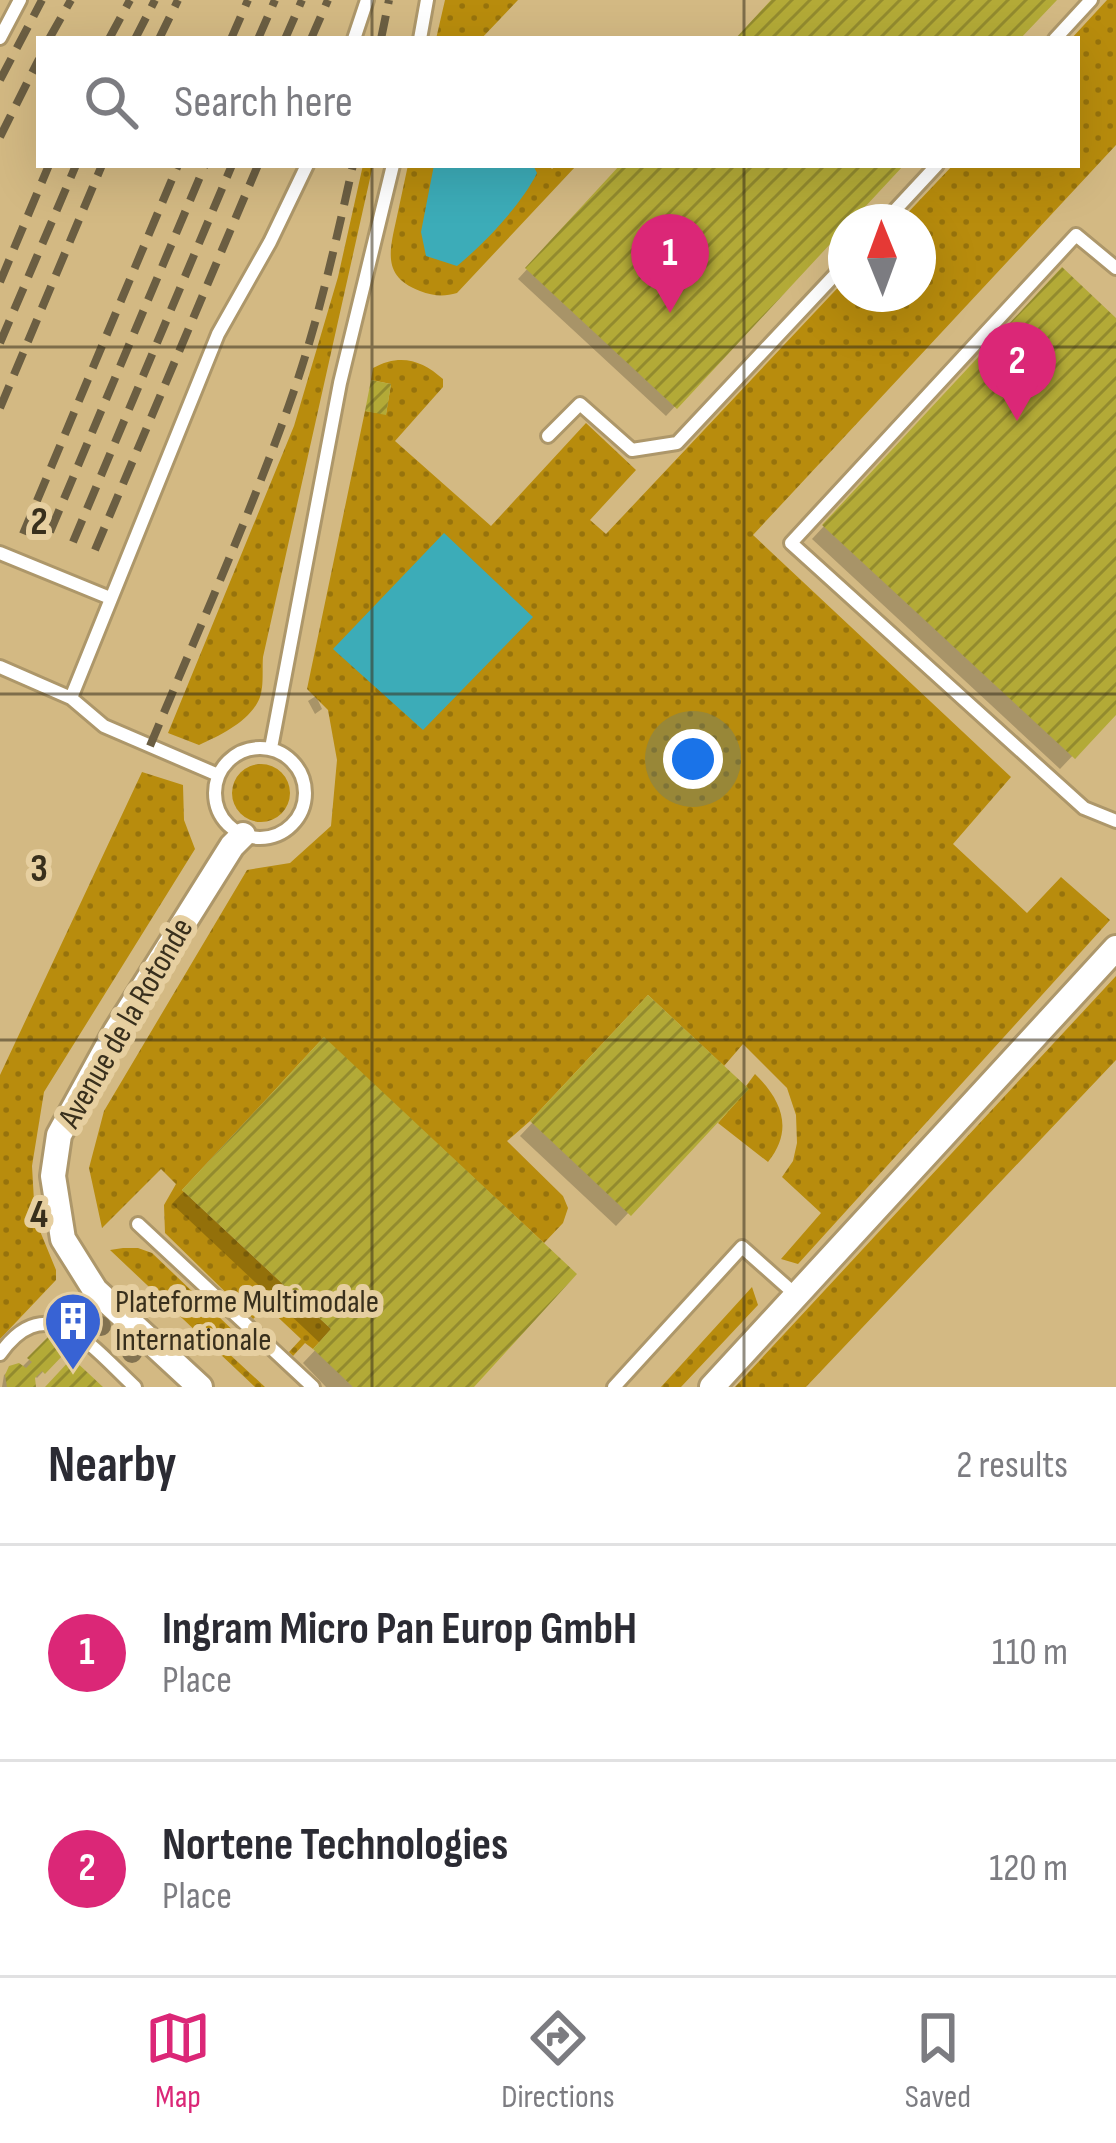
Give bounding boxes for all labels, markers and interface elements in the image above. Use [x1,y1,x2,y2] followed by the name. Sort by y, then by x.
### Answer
[36,36,1080,168] search box
[78,69,144,135] icon: search
[174,75,353,130] text: Search here
[828,204,936,312] north arrow
[631,214,709,313] pin: 1
[978,322,1056,421] pin: 2
[30,499,48,546] text: 2
[663,729,723,789] your location
[30,846,48,893] text: 3
[49,911,202,1136] street label: Avenue de la Rotonde
[30,1192,48,1239] text: 4
[115,1282,379,1360] place label: Plateforme Multimodale Internationale
[42,1290,104,1372] building icon: Plateforme Multimodale Internationale
[48,1435,177,1496] text: Nearby
[956,1442,1068,1489] text: 2 results
[162,1602,637,1657] text: Ingram Micro Pan Europ GmbH
[79,1629,95,1676] text: 1
[992,1629,1068,1676] text: 110 m
[162,1657,232,1704] text: Place
[162,1818,508,1873] text: Nortene Technologies
[78,1845,96,1892] text: 2
[989,1845,1068,1892] text: 120 m
[162,1873,232,1920] text: Place
[145,2005,211,2117] tab: Map
[501,2005,615,2117] tab: Directions
[905,2005,971,2117] tab: Saved

